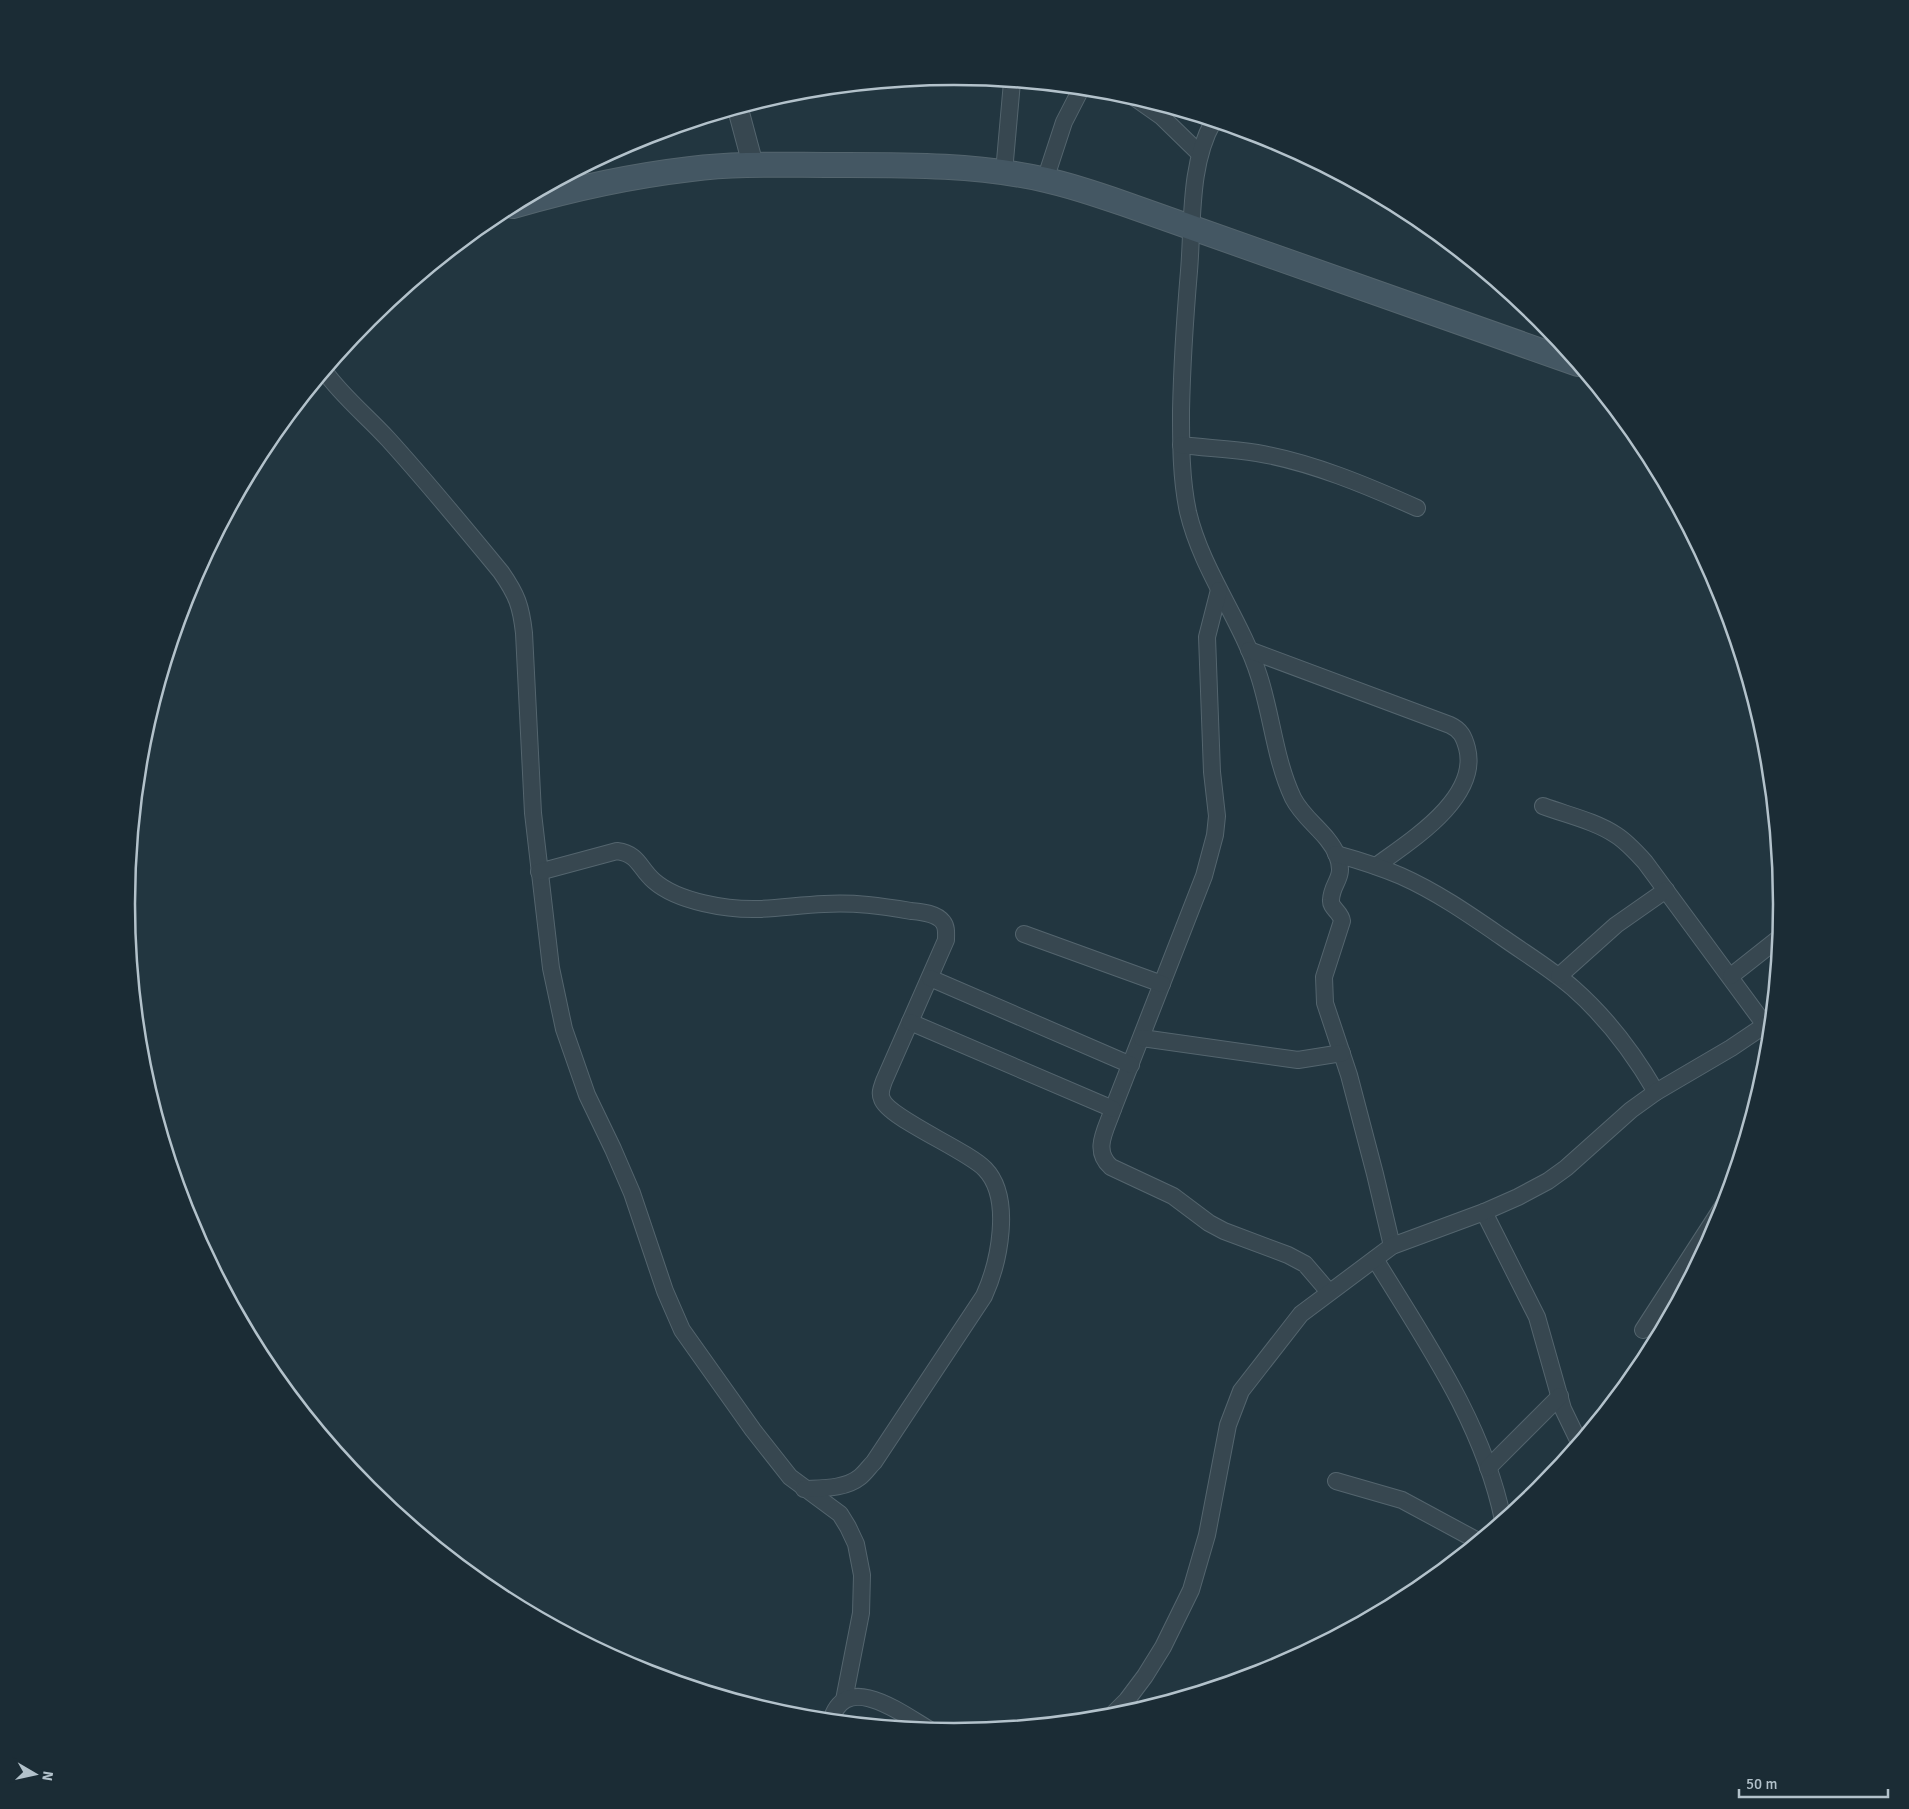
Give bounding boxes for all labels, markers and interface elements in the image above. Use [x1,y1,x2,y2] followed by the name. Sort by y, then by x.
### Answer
[10,1749,60,1799] north arrow
[1739,1766,1888,1798] scale bar
[38,1770,57,1782] text: N
[1746,1775,1777,1793] text: 50 m

